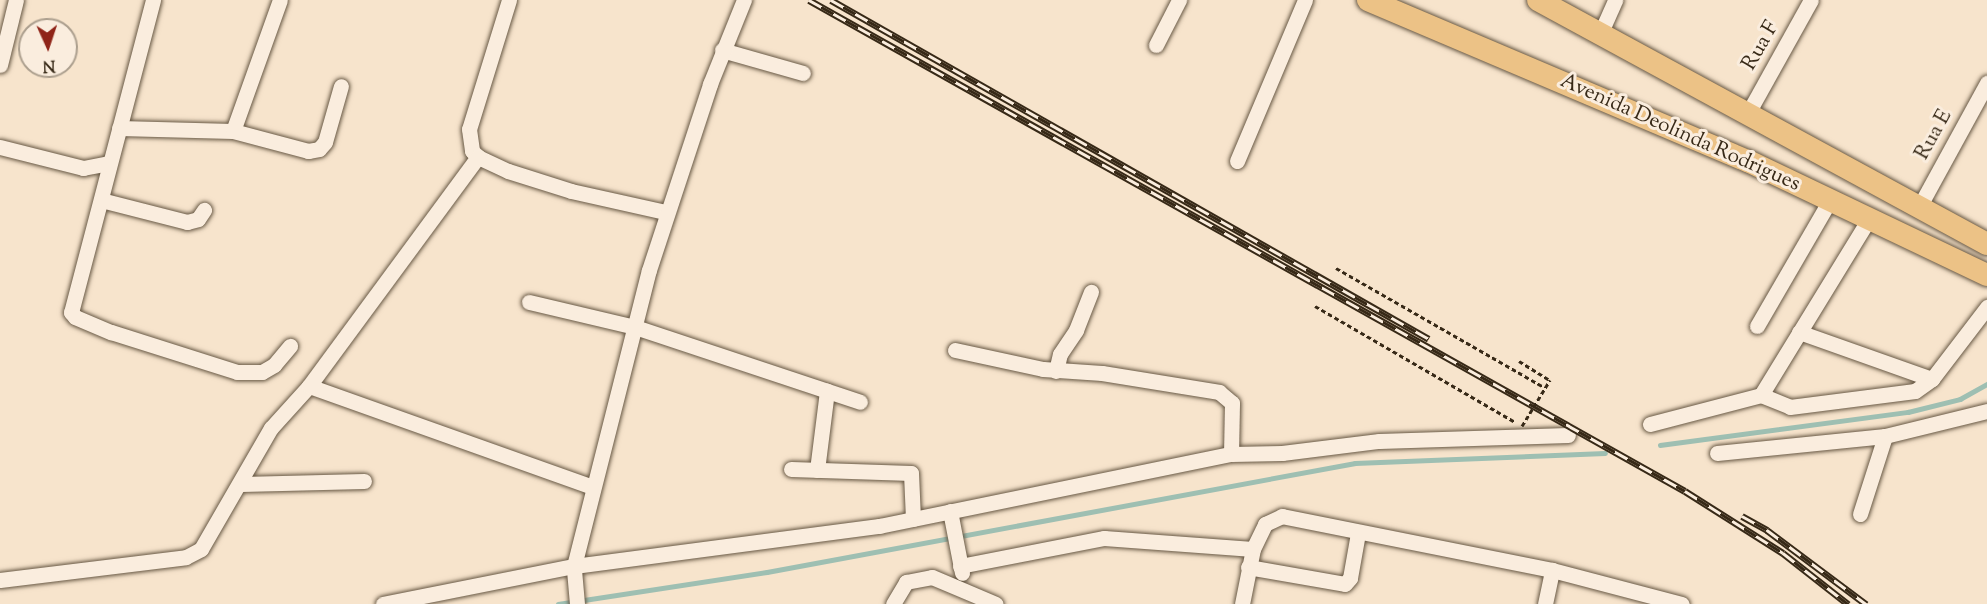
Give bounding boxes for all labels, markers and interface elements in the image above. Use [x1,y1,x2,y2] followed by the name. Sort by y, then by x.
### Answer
[1737,17,1785,75] street label: Rua F
[18,18,78,78] north arrow
[42,53,56,76] text: N
[1556,69,1804,197] street label: Avenida Deolinda Rodrigues
[1910,106,1958,164] street label: Rua E

